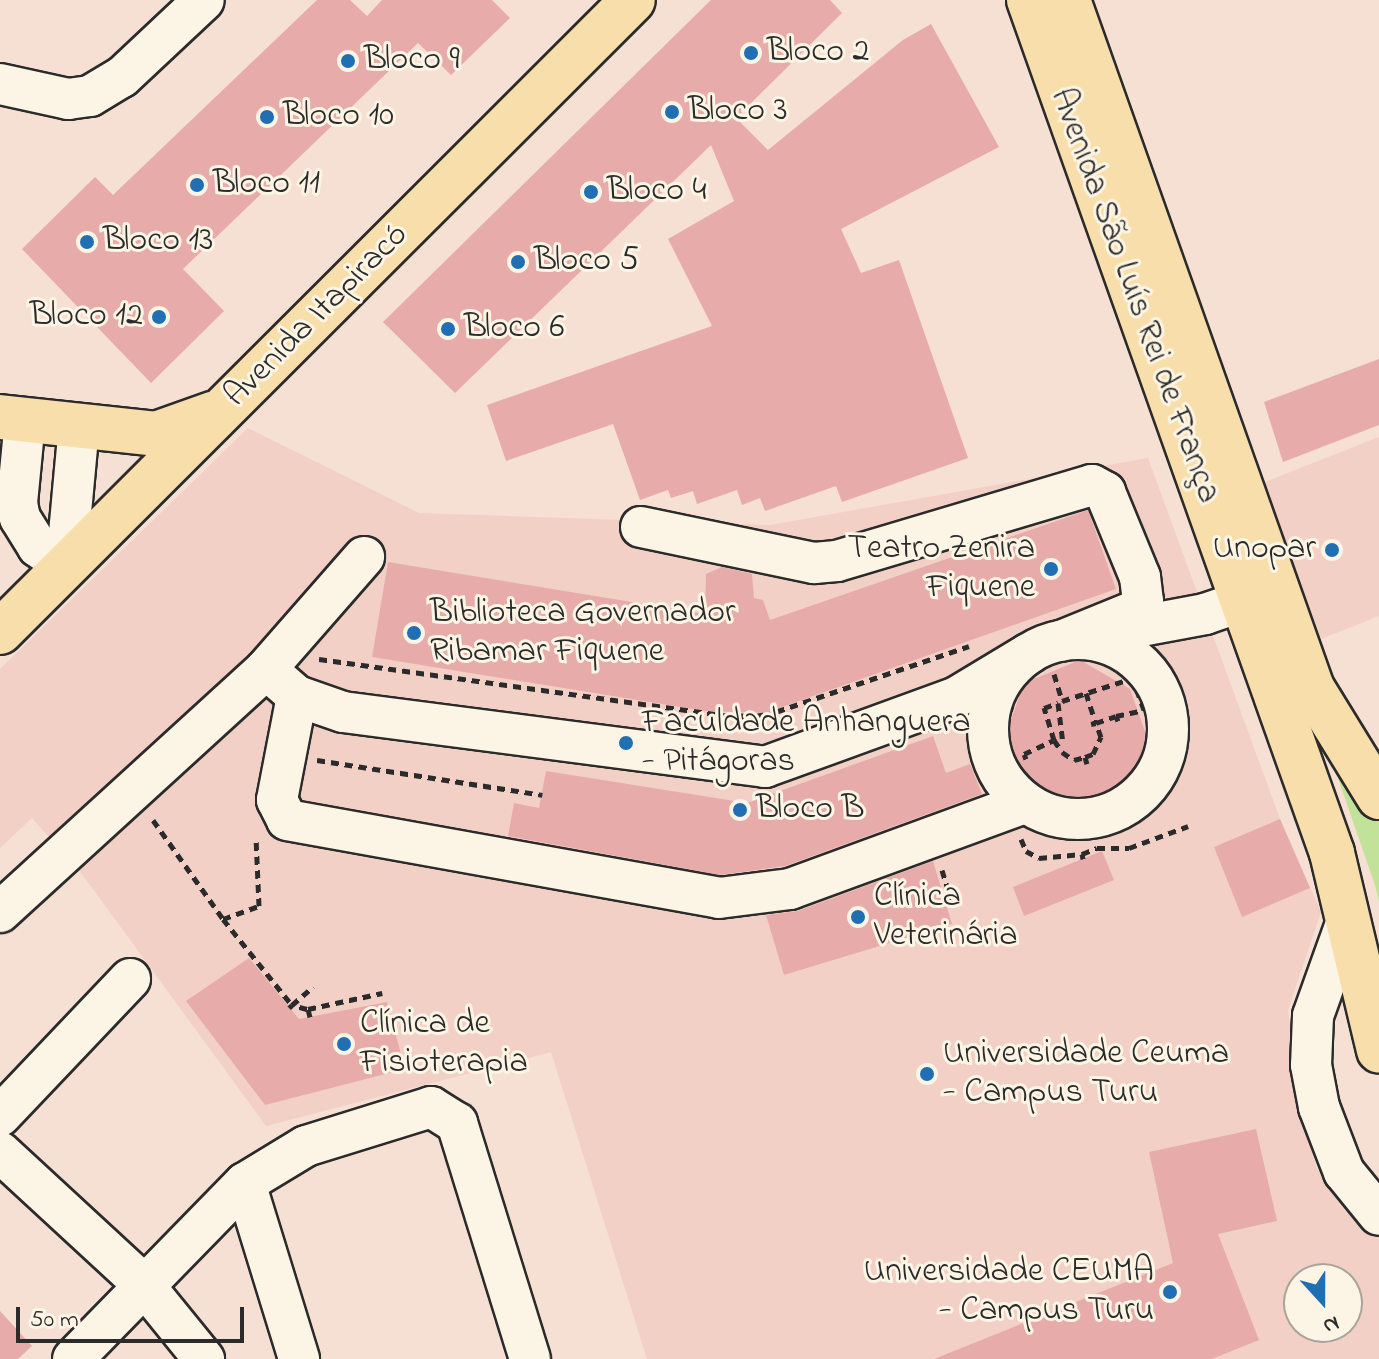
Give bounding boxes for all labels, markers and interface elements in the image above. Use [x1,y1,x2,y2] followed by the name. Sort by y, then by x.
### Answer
[767,33,869,73] place label: Bloco 2
[364,41,460,81] place label: Bloco 9
[742,44,760,62] marker: Bloco 2
[339,52,357,70] marker: Bloco 9
[1040,83,1228,509] street label: Avenida São Luís Rei de França
[688,92,788,132] place label: Bloco 3
[283,97,394,137] place label: Bloco 10
[663,103,681,121] marker: Bloco 3
[258,108,276,126] marker: Bloco 10
[213,165,320,205] place label: Bloco 11
[607,172,707,212] place label: Bloco 4
[188,176,206,194] marker: Bloco 11
[582,183,600,201] marker: Bloco 4
[217,216,417,416] street label: Avenida Itapiracó
[103,222,213,262] place label: Bloco 13
[78,233,96,251] marker: Bloco 13
[534,242,639,282] place label: Bloco 5
[509,253,527,271] marker: Bloco 5
[30,297,143,337] place label: Bloco 12
[150,308,168,326] marker: Bloco 12
[464,309,564,349] place label: Bloco 6
[439,320,457,338] marker: Bloco 6
[847,529,1035,608] place label: Teatro Zenira Fiquene
[1213,530,1316,570] place label: Unopar
[1323,541,1341,559] marker: Unopar
[1042,560,1060,578] marker: Teatro Zenira Fiquene
[430,593,735,672] place label: Biblioteca Governador Ribamar Fiquene
[405,624,423,642] marker: Biblioteca Governador Ribamar Fiquene
[642,703,971,782] place label: Faculdade Anhanguera - Pitágoras
[617,734,635,752] marker: Faculdade Anhanguera - Pitágoras
[756,790,864,830] place label: Bloco B
[731,801,749,819] marker: Bloco B
[874,877,1018,956] place label: Clínica Veterinária
[849,908,867,926] marker: Clínica Veterinária
[360,1004,528,1084] place label: Clínica de Fisioterapia
[943,1034,1229,1114] place label: Universidade Ceuma - Campus Turu
[335,1035,353,1053] marker: Clínica de Fisioterapia
[918,1065,936,1083] marker: Universidade Ceuma - Campus Turu
[864,1252,1154,1332] place label: Universidade CEUMA - Campus Turu
[1283,1263,1363,1343] north arrow
[1161,1283,1179,1301] marker: Universidade CEUMA - Campus Turu
[20,1291,248,1341] scale bar
[30,1303,79,1338] text: 50 m
[1318,1306,1344,1341] text: N

